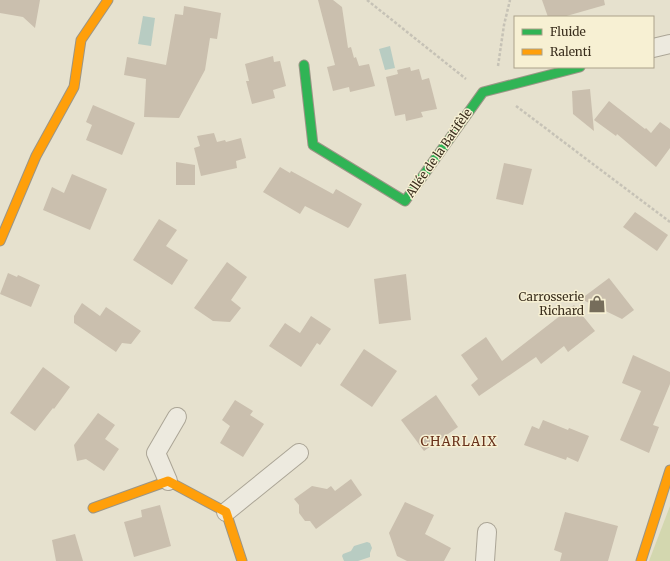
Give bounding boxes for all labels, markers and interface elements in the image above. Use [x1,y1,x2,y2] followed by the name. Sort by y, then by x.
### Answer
[514,16,654,68] legend
[550,24,586,39] text: Fluide
[550,44,591,59] text: Ralenti
[402,105,475,201] street label: Allée de la Batifèle
[519,289,584,318] place label: Carrosserie Richard
[587,294,607,314] shop icon: Carrosserie Richard
[420,433,498,450] district label: CHARLAIX

